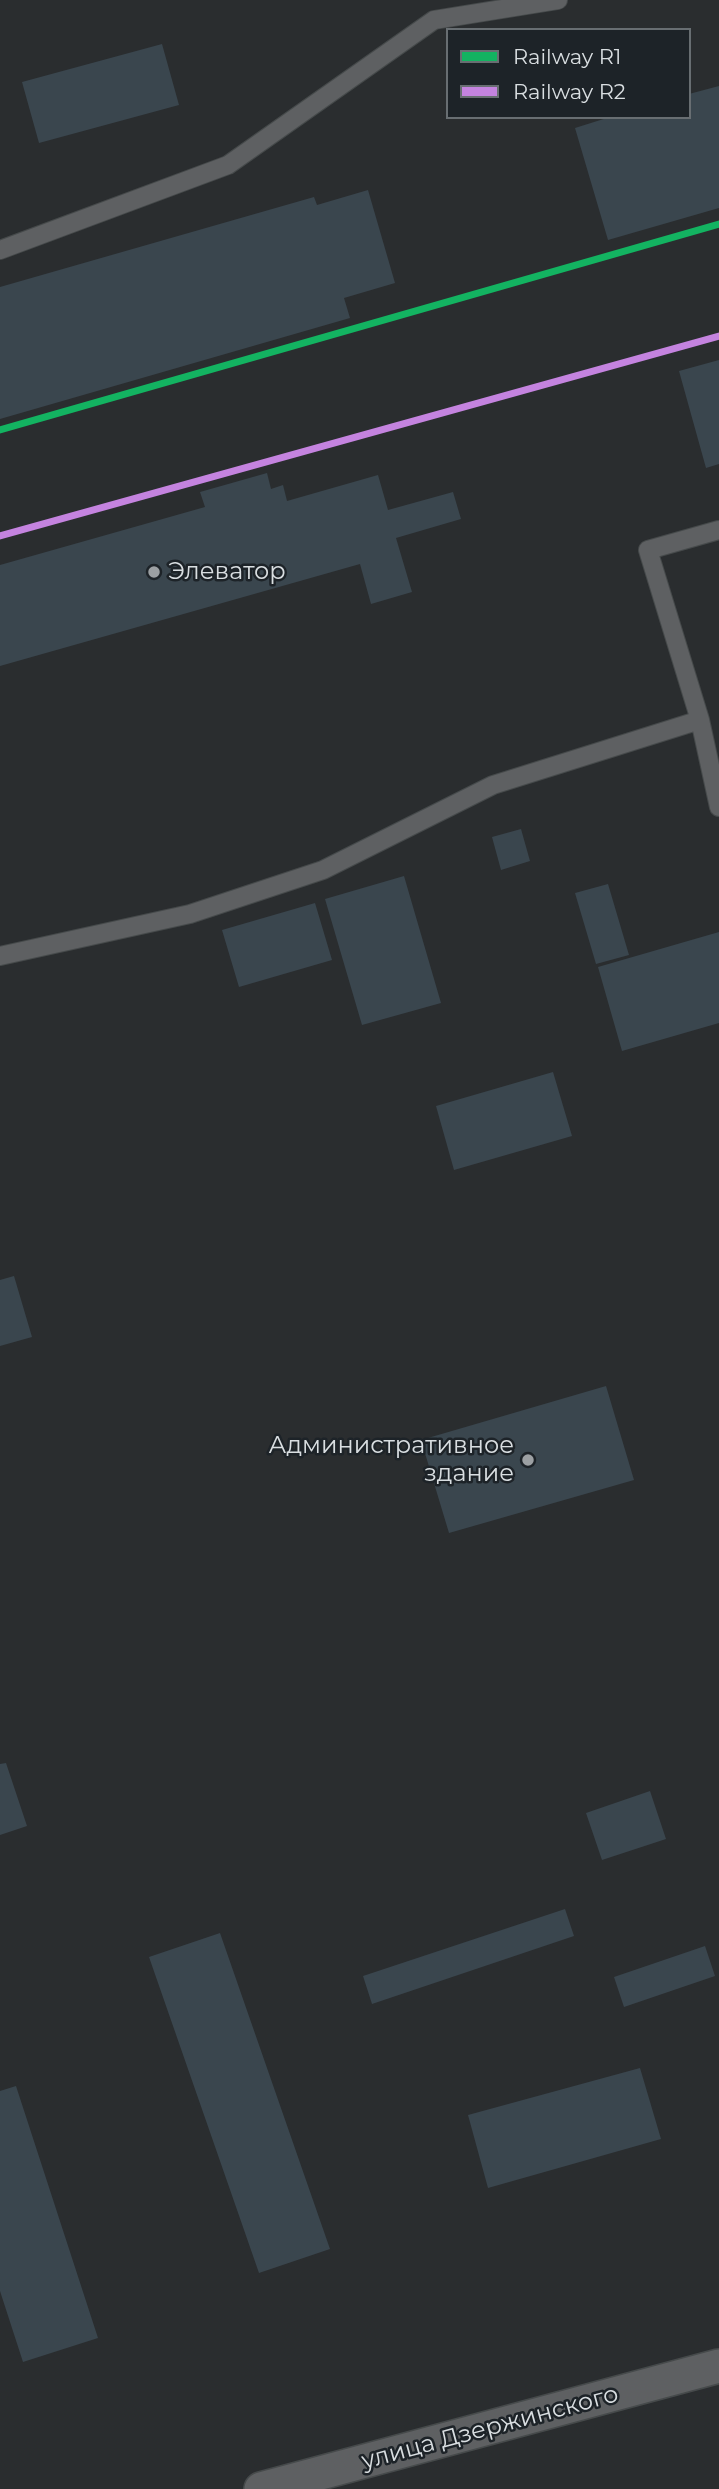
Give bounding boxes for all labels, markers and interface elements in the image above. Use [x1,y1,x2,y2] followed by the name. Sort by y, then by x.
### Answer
[446,28,691,119] legend
[513,44,621,69] text: Railway R1
[513,79,626,104] text: Railway R2
[168,558,286,586] place label: Элеватор
[146,564,162,580] marker: Элеватор
[269,1432,514,1488] place label: Административное здание
[520,1452,536,1468] marker: Административное здание
[358,2380,622,2476] street label: улица Дзержинского

